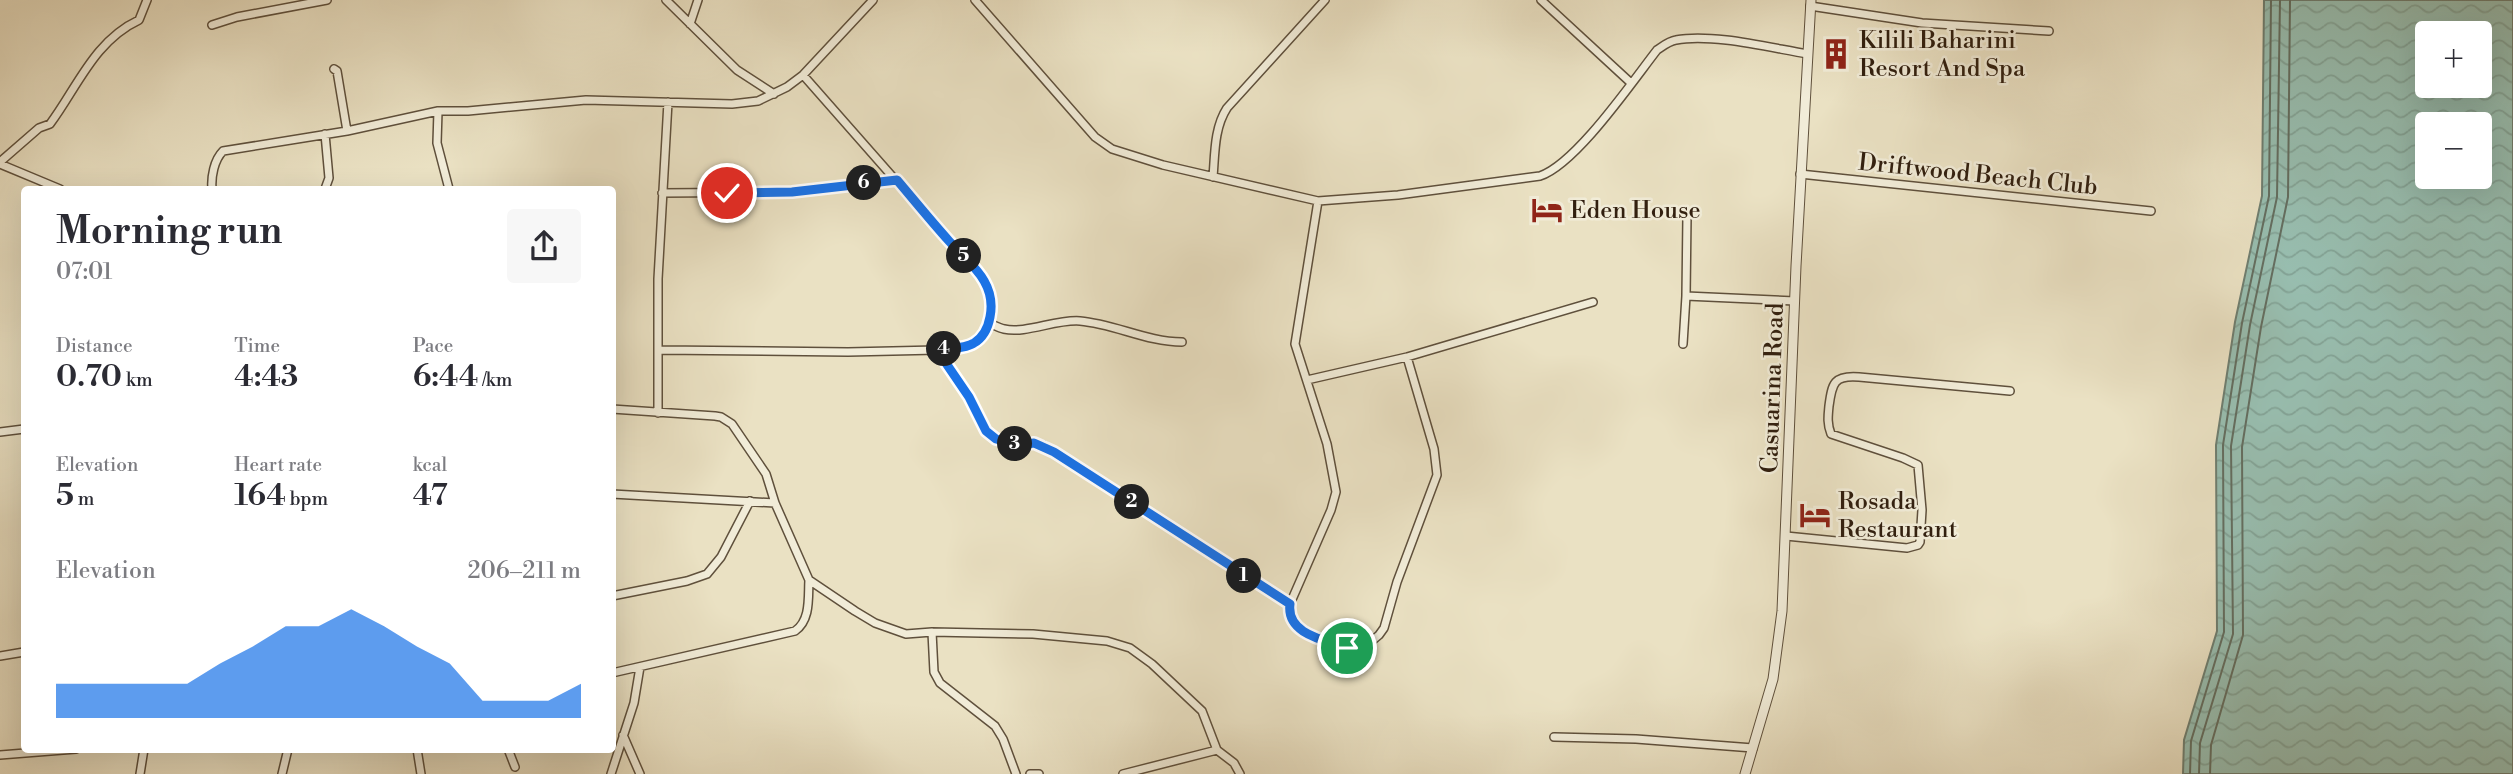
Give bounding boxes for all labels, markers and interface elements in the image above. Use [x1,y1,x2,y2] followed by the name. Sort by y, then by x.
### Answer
[2415,21,2492,189] map controls
[2415,21,2492,98] button: +
[1859,26,2026,84] place label: Kilili Baharini Resort And Spa
[1819,37,1853,71] building icon: Kilili Baharini Resort And Spa
[2415,112,2492,189] button: −
[1857,148,2099,202] street label: Driftwood Beach Club
[697,163,757,223] pin
[846,166,882,200] pin: 6
[858,170,869,194] text: 6
[708,174,746,212] icon: check
[1530,193,1564,227] hotel icon: Eden House
[1570,196,1701,226] place label: Eden House
[56,208,282,255] text: Morning run
[507,209,581,283] button: share
[946,238,982,274] pin: 5
[958,243,969,267] text: 5
[56,258,112,286] text: 07:01
[1755,302,1791,474] street label: Casuarina Road
[926,332,962,366] pin: 4
[56,334,133,358] text: Distance
[234,334,280,358] text: Time
[413,334,453,358] text: Pace
[937,336,950,360] text: 4
[56,358,122,396] text: 0.70
[234,358,298,396] text: 4:43
[413,358,478,396] text: 6:44
[122,368,153,392] text: km
[478,368,512,392] text: /km
[998,426,1032,462] pin: 3
[1009,431,1020,455] text: 3
[56,453,138,477] text: Elevation
[234,453,322,477] text: Heart rate
[413,453,447,477] text: kcal
[56,477,74,515] text: 5
[234,477,286,515] text: 164
[413,477,448,515] text: 47
[1114,484,1150,520] pin: 2
[74,487,94,511] text: m
[286,487,328,511] text: bpm
[1838,487,1958,545] place label: Rosada Restaurant
[1126,489,1137,513] text: 2
[1798,498,1832,532] hotel icon: Rosada Restaurant
[56,557,156,585] text: Elevation
[467,557,581,585] text: 206–211 m
[1226,558,1262,594] pin: 1
[1239,563,1248,587] text: 1
[1317,618,1377,678] pin
[1328,629,1366,667] icon: arrive

